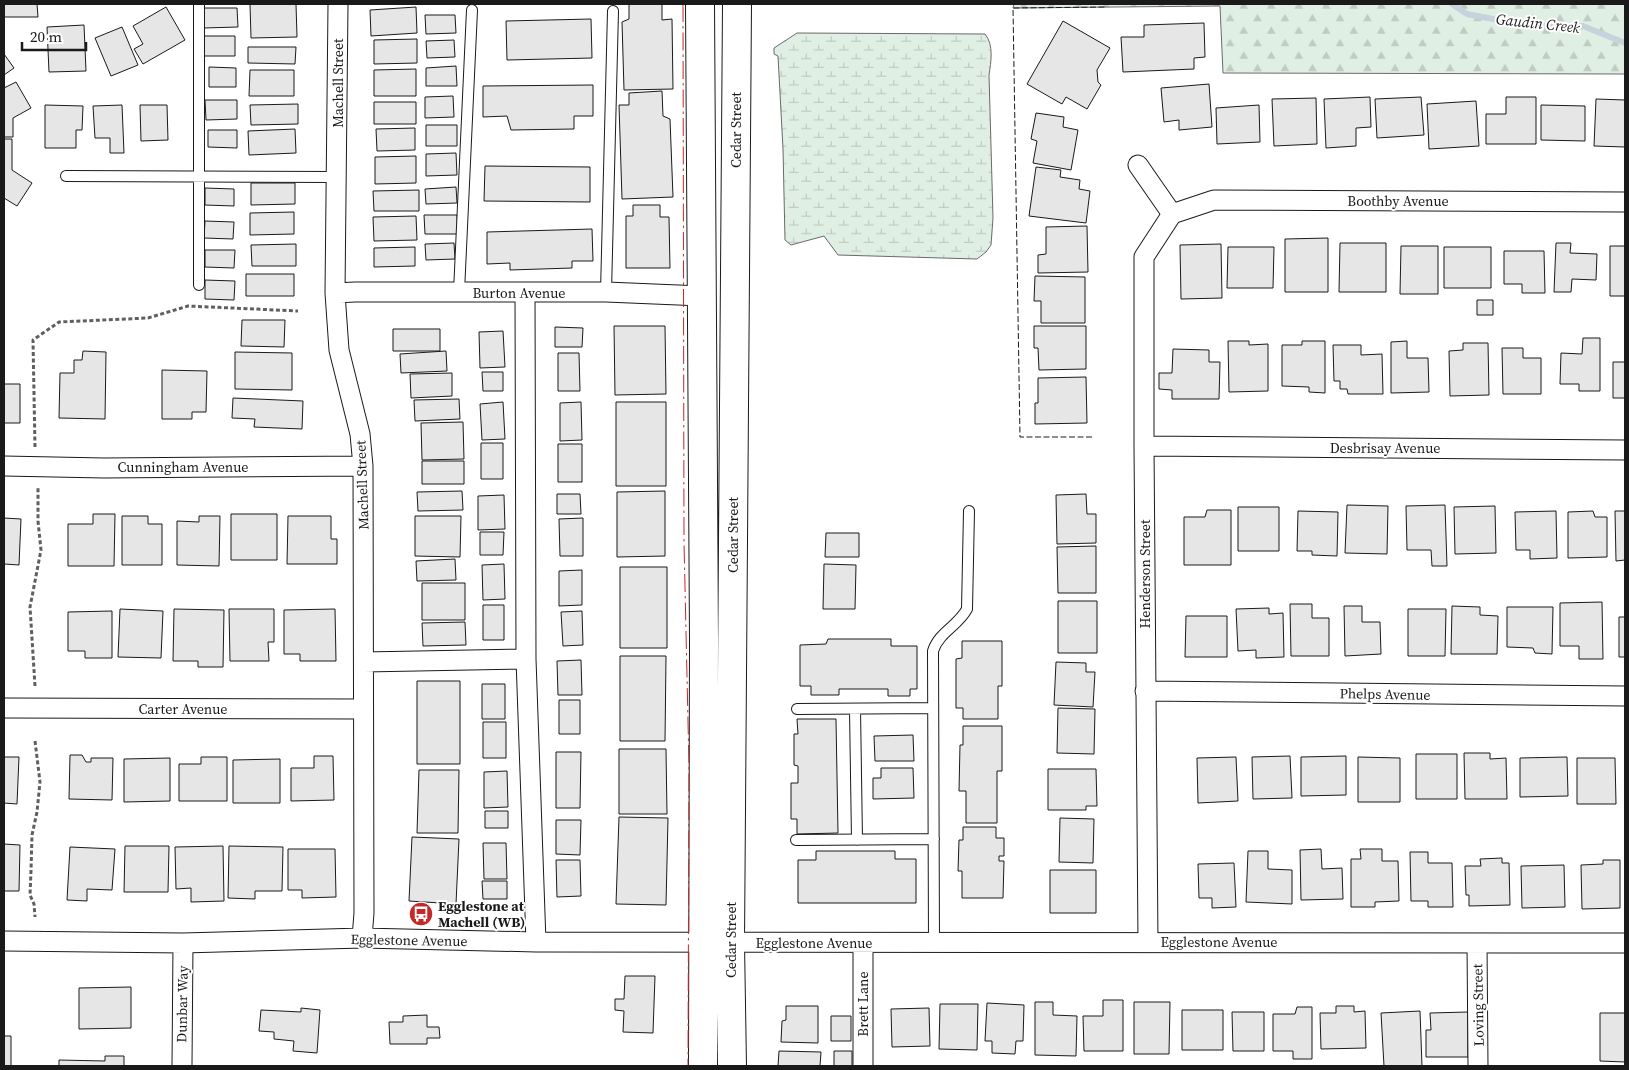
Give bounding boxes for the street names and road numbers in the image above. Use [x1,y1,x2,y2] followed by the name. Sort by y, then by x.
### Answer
[328,38,348,128] street label: Machell Street
[726,91,746,168] street label: Cedar Street
[1347,191,1449,211] street label: Boothby Avenue
[473,283,565,303] street label: Burton Avenue
[1330,438,1440,458] street label: Desbrisay Avenue
[350,440,374,530] street label: Machell Street
[118,457,248,477] street label: Cunningham Avenue
[723,496,743,573] street label: Cedar Street
[1135,519,1155,628] street label: Henderson Street
[1339,683,1431,705] street label: Phelps Avenue
[139,699,227,719] street label: Carter Avenue
[721,901,741,978] street label: Cedar Street
[350,929,468,951] street label: Egglestone Avenue
[1161,932,1278,952] street label: Egglestone Avenue
[756,933,873,953] street label: Egglestone Avenue
[1467,963,1489,1046] street label: Loving Street
[171,964,193,1043] street label: Dunbar Way
[853,971,873,1037] street label: Brett Lane

